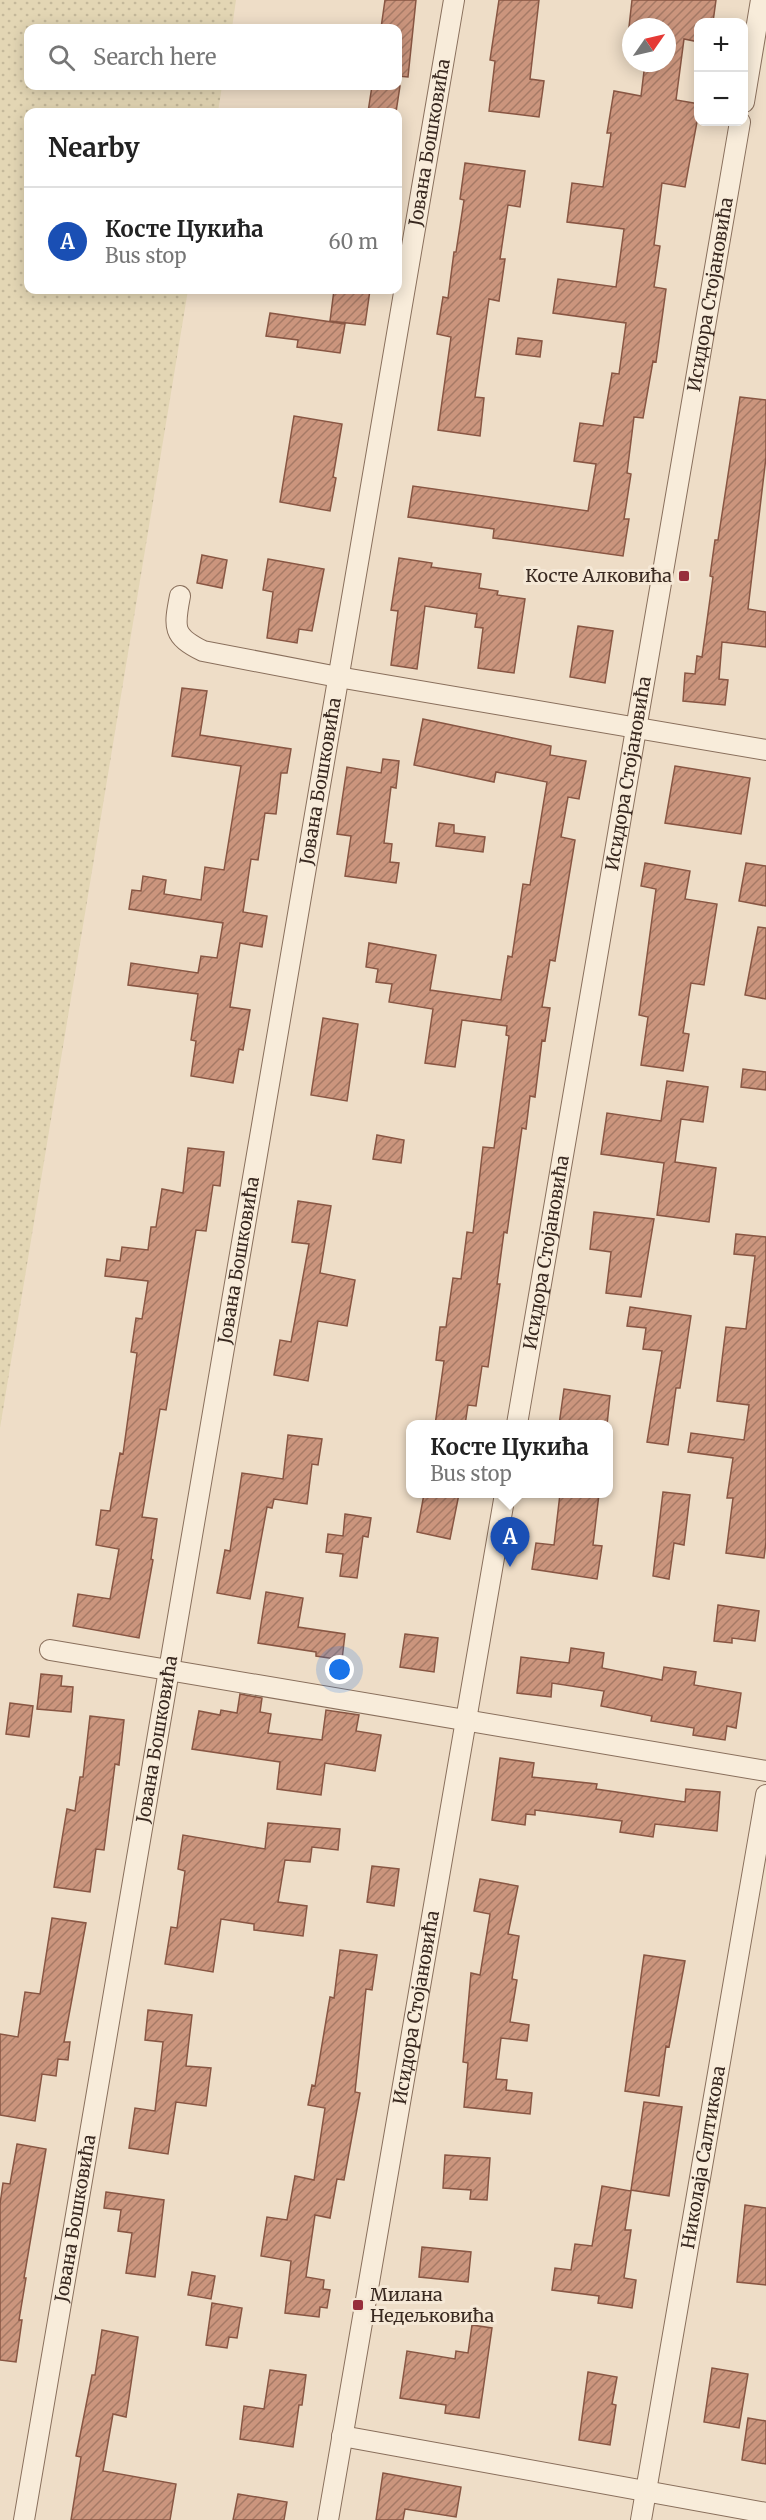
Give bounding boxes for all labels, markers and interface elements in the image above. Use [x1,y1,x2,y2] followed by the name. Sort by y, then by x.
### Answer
[622,18,676,72] north arrow
[694,18,748,126] map controls
[694,18,748,72] button: +
[24,24,402,90] search box
[45,41,78,74] icon: search
[93,43,216,71] text: Search here
[403,56,455,229] street label: Јована Бошковића
[694,72,748,126] button: −
[48,131,140,164] text: Nearby
[682,195,738,393] street label: Исидора Стојановића
[105,215,264,243] text: Косте Цукића
[60,229,75,254] text: A
[328,229,378,254] text: 60 m
[105,243,187,268] text: Bus stop
[525,564,672,587] place label: Косте Алковића
[677,569,691,583] marker: Косте Алковића
[600,674,656,872] street label: Исидора Стојановића
[294,695,346,867] street label: Јована Бошковића
[518,1153,574,1351] street label: Исидора Стојановића
[213,1174,264,1347] street label: Јована Бошковића
[406,1420,613,1498] popup
[430,1433,589,1461] text: Косте Цукића
[430,1461,512,1486] text: Bus stop
[490,1518,530,1567] pin: A
[131,1653,182,1826] street label: Јована Бошковића
[325,1655,354,1684] your location
[388,1908,444,2106] street label: Исидора Стојановића
[676,2064,730,2251] street label: Николаја Салтикова
[49,2132,101,2305] street label: Јована Бошковића
[370,2283,494,2327] place label: Милана Недељковића
[351,2298,365,2312] marker: Милана Недељковића

